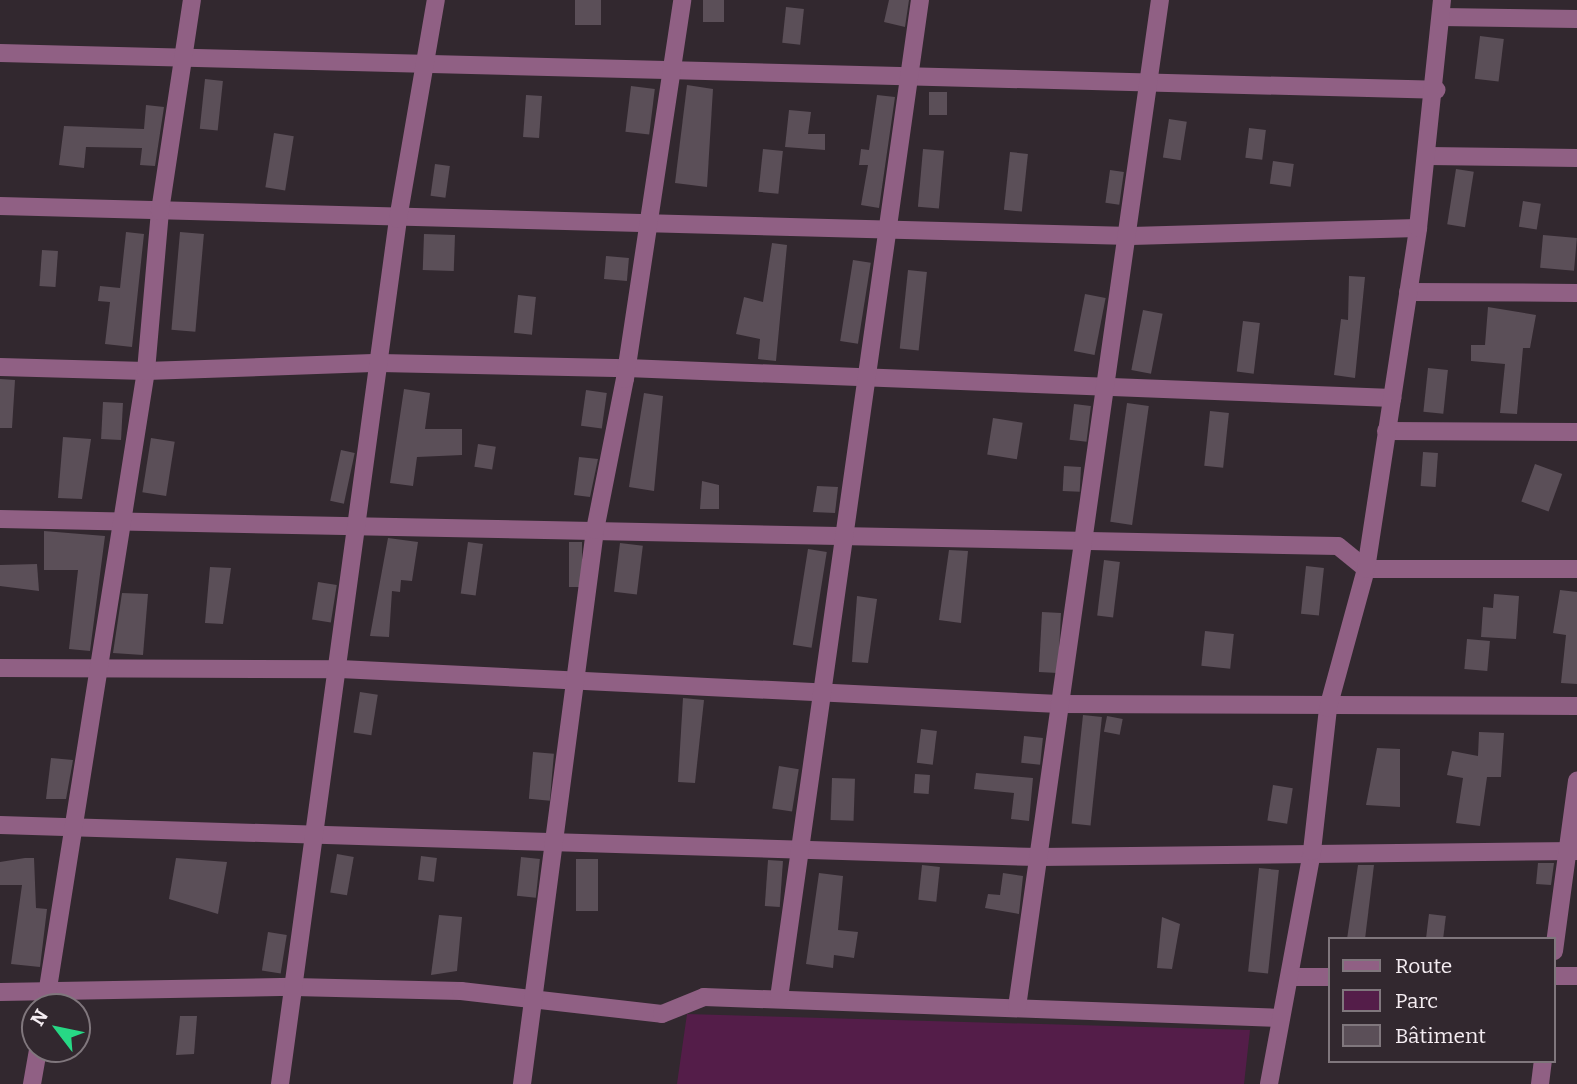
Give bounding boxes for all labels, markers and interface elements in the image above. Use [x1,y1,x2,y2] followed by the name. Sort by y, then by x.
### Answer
[1328,937,1556,1063] legend
[1395,953,1452,979] text: Route
[1395,988,1438,1014] text: Parc
[21,993,91,1063] north arrow
[26,1005,53,1030] text: N
[1395,1023,1486,1049] text: Bâtiment

